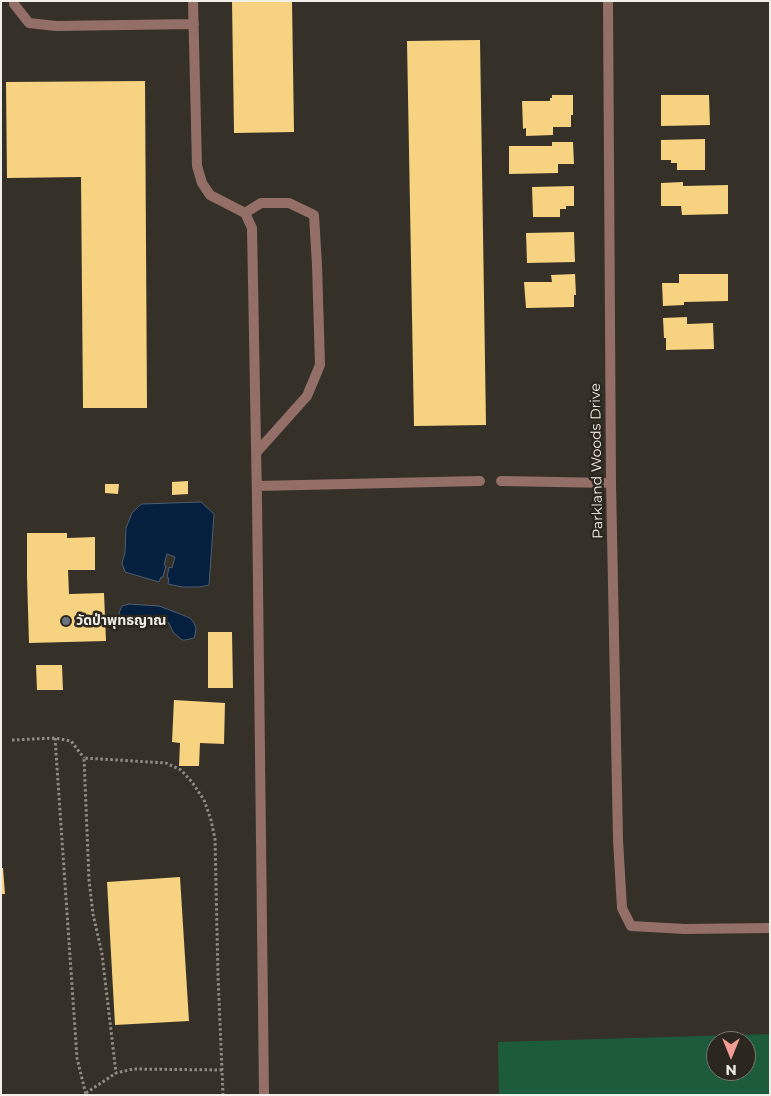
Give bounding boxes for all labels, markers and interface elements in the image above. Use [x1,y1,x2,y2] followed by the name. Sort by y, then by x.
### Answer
[587,383,607,539] street label: Parkland Woods Drive
[76,613,166,629] place label: วัดป่าพุทธญาณ
[60,615,72,627] marker: วัดป่าพุทธญาณ
[706,1031,756,1081] north arrow
[725,1061,737,1079] text: N

